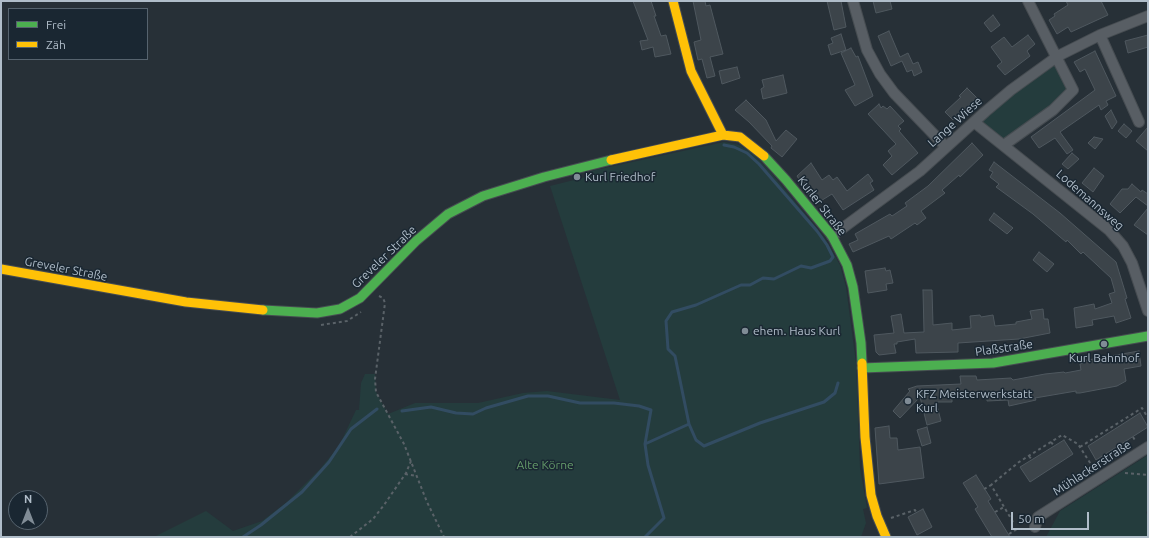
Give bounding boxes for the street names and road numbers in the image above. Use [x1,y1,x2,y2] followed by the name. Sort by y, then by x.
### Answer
[925,94,985,150] street label: Lange Wiese
[1053,167,1127,233] street label: Lodemannsweg
[794,173,850,239] street label: Kurler Straße
[349,223,419,291] street label: Greveler Straße
[23,254,109,284] street label: Greveler Straße
[974,337,1034,359] street label: Plaßstraße
[1050,437,1134,499] street label: Mühlackerstraße

